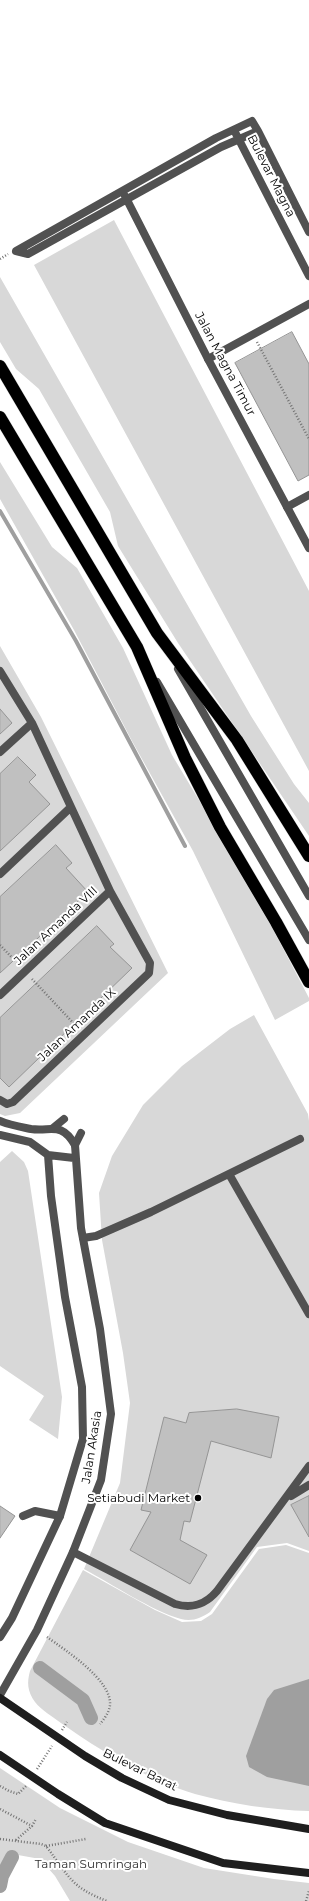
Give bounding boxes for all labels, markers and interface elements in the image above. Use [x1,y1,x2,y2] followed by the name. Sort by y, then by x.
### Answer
[244,132,298,220] street label: Bulevar Magna
[192,310,258,418] street label: Jalan Magna Timur
[11,884,101,968] street label: Jalan Amanda VIII
[35,985,119,1065] street label: Jalan Amanda IX
[79,1410,105,1484] street label: Jalan Akasia
[87,1491,190,1505] place label: Setiabudi Market
[193,1493,203,1503] marker: Setiabudi Market
[100,1746,180,1794] street label: Bulevar Barat
[35,1857,147,1871] park label: Taman Sumringah

